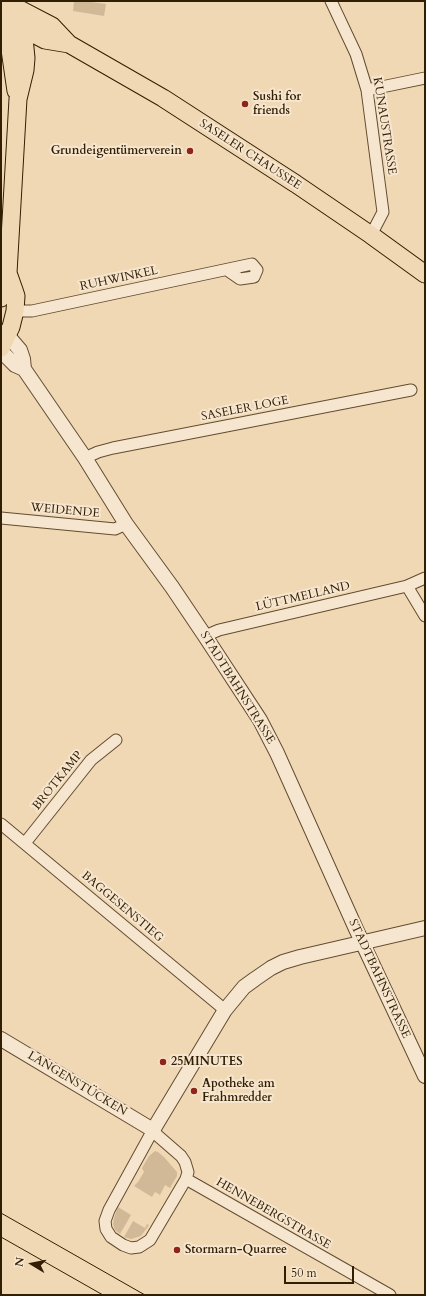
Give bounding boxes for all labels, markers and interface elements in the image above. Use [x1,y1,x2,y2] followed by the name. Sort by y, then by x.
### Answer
[369,76,399,176] street label: KUNAUSTRASSE
[253,90,301,118] place label: Sushi for friends
[240,99,250,109] marker: Sushi for friends
[196,117,304,193] street label: SASELER CHAUSSEE
[51,144,182,158] place label: Grundeigentümerverein
[185,146,195,156] marker: Grundeigentümerverein
[79,264,159,294] street label: RUHWINKEL
[200,393,290,425] street label: SASELER LOGE
[30,501,100,521] street label: WEIDENDE
[254,579,352,615] street label: LÜTTMELLAND
[196,629,278,747] street label: STADTBAHNSTRASSE
[30,749,86,813] street label: BROTKAMP
[78,869,166,945] street label: BAGGESENSTIEG
[345,917,413,1041] street label: STADTBAHNSTRASSE
[25,1049,129,1119] street label: LANGENSTÜCKEN
[171,1055,243,1069] place label: 25MINUTES
[158,1057,168,1067] marker: 25MINUTES
[202,1077,275,1105] place label: Apotheke am Frahmredder
[189,1086,199,1096] marker: Apotheke am Frahmredder
[213,1175,333,1253] street label: HENNEBERGSTRASSE
[185,1243,287,1257] place label: Stormarn-Quarree
[12,1244,52,1284] north arrow
[172,1245,182,1255] marker: Stormarn-Quarree
[11,1256,28,1268] text: N
[286,1258,356,1284] scale bar
[291,1265,317,1281] text: 50 m

